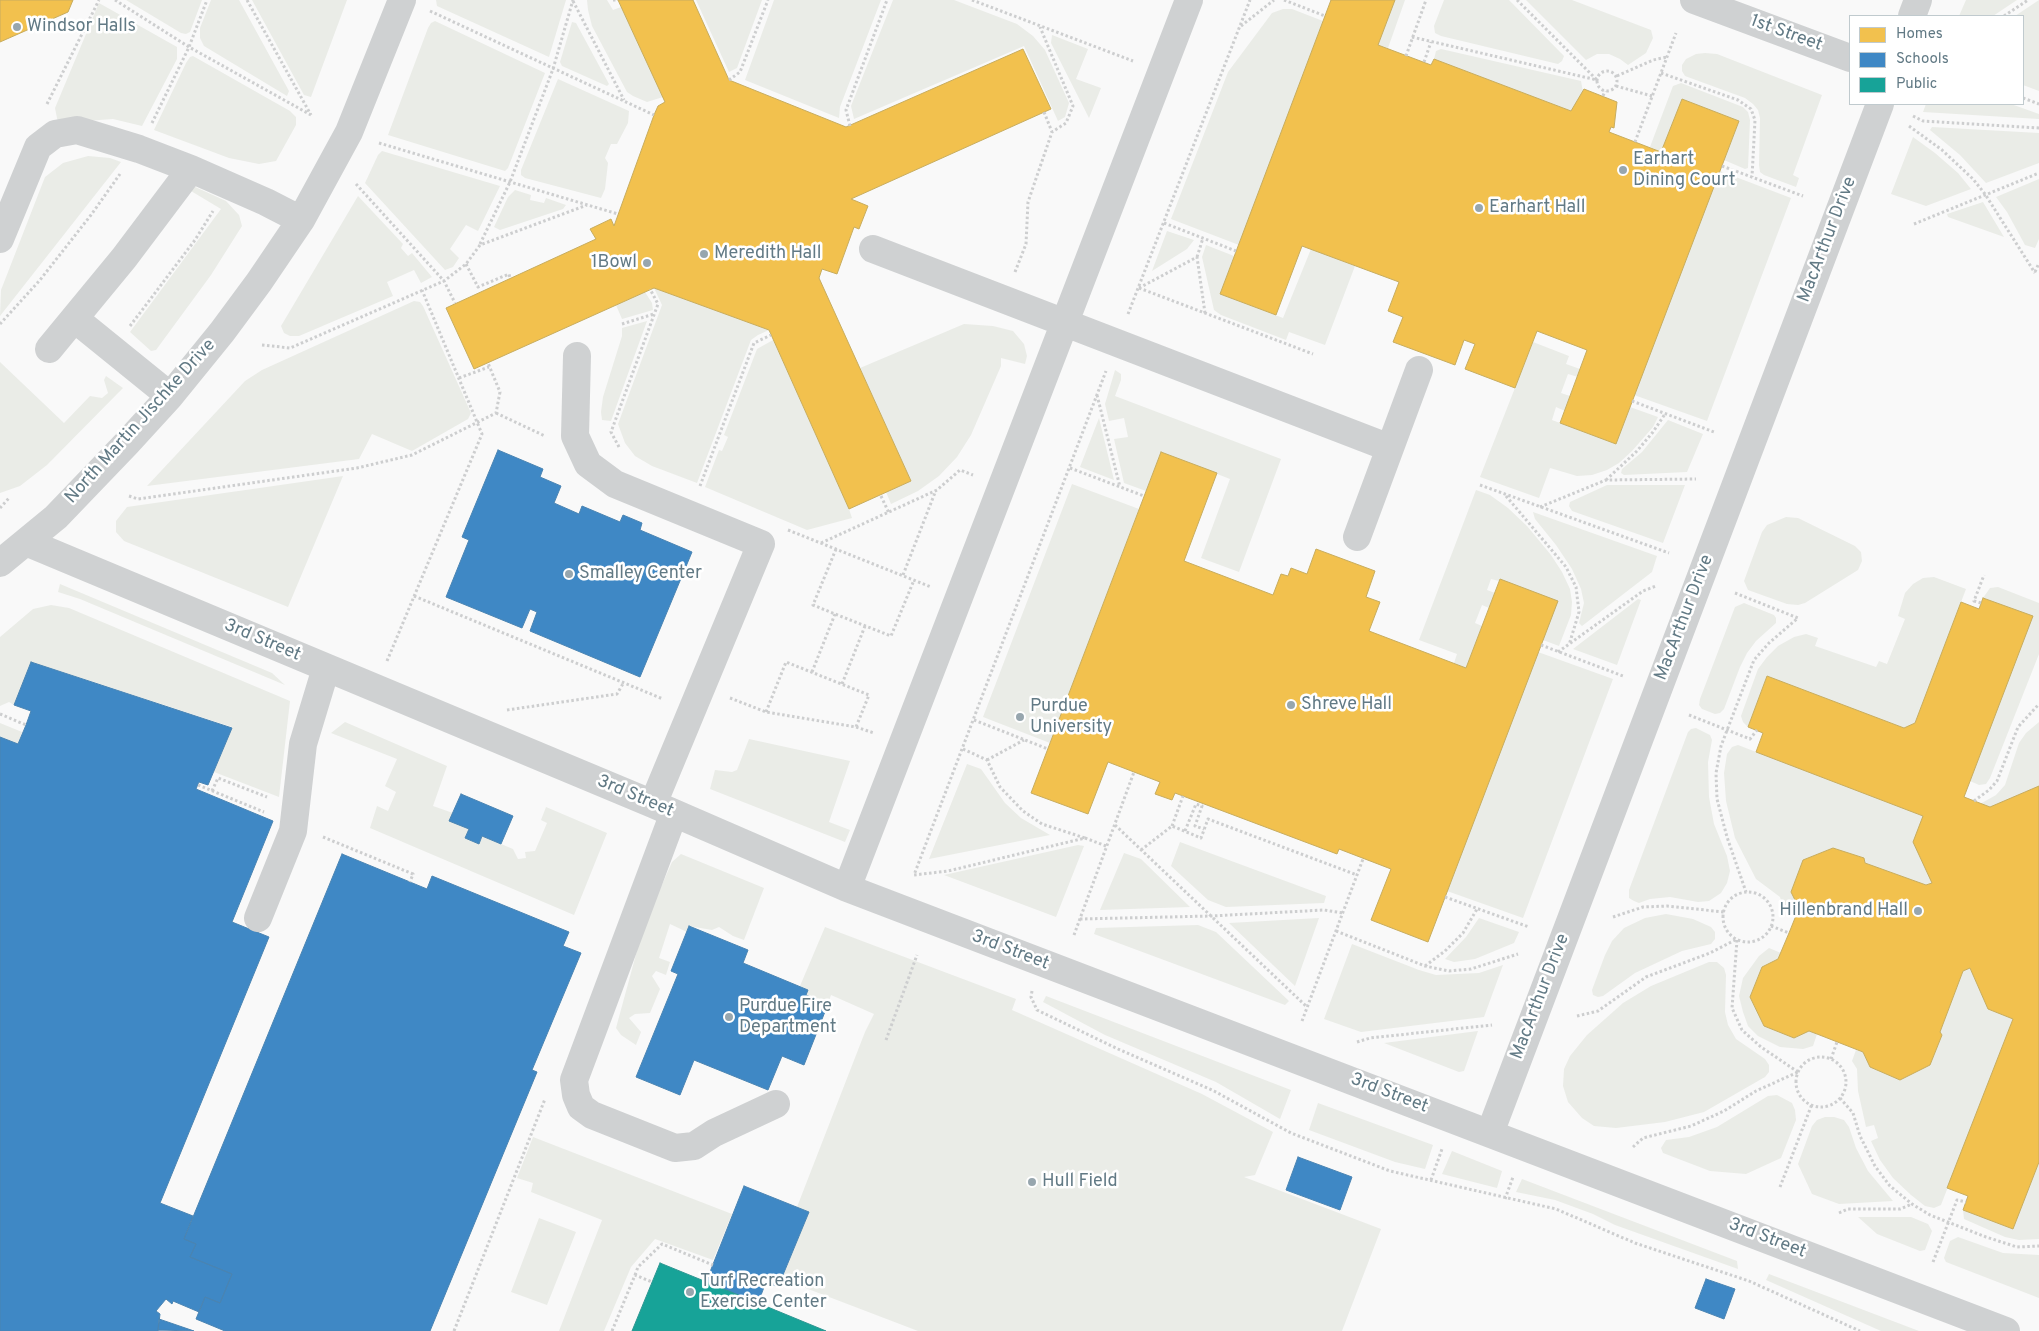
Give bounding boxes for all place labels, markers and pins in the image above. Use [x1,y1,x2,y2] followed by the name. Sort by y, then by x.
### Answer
[27,16,136,38] place label: Windsor Halls
[11,21,23,33] marker: Windsor Halls
[1633,149,1735,192] place label: Earhart Dining Court
[1617,164,1629,176] marker: Earhart Dining Court
[1489,197,1585,219] place label: Earhart Hall
[1473,202,1485,214] marker: Earhart Hall
[714,243,821,265] place label: Meredith Hall
[698,248,710,260] marker: Meredith Hall
[591,252,637,274] place label: 1Bowl
[641,257,653,269] marker: 1Bowl
[579,563,702,585] place label: Smalley Center
[563,568,575,580] marker: Smalley Center
[1301,694,1392,716] place label: Shreve Hall
[1030,696,1112,739] place label: Purdue University
[1285,699,1297,711] marker: Shreve Hall
[1014,711,1026,723] marker: Purdue University
[1779,900,1908,922] place label: Hillenbrand Hall
[1912,905,1924,917] marker: Hillenbrand Hall
[739,996,836,1038] place label: Purdue Fire Department
[723,1011,735,1023] marker: Purdue Fire Department
[1042,1171,1118,1193] place label: Hull Field
[1026,1176,1038,1188] marker: Hull Field
[700,1271,827,1314] place label: Turf Recreation Exercise Center
[684,1286,696,1298] marker: Turf Recreation Exercise Center

